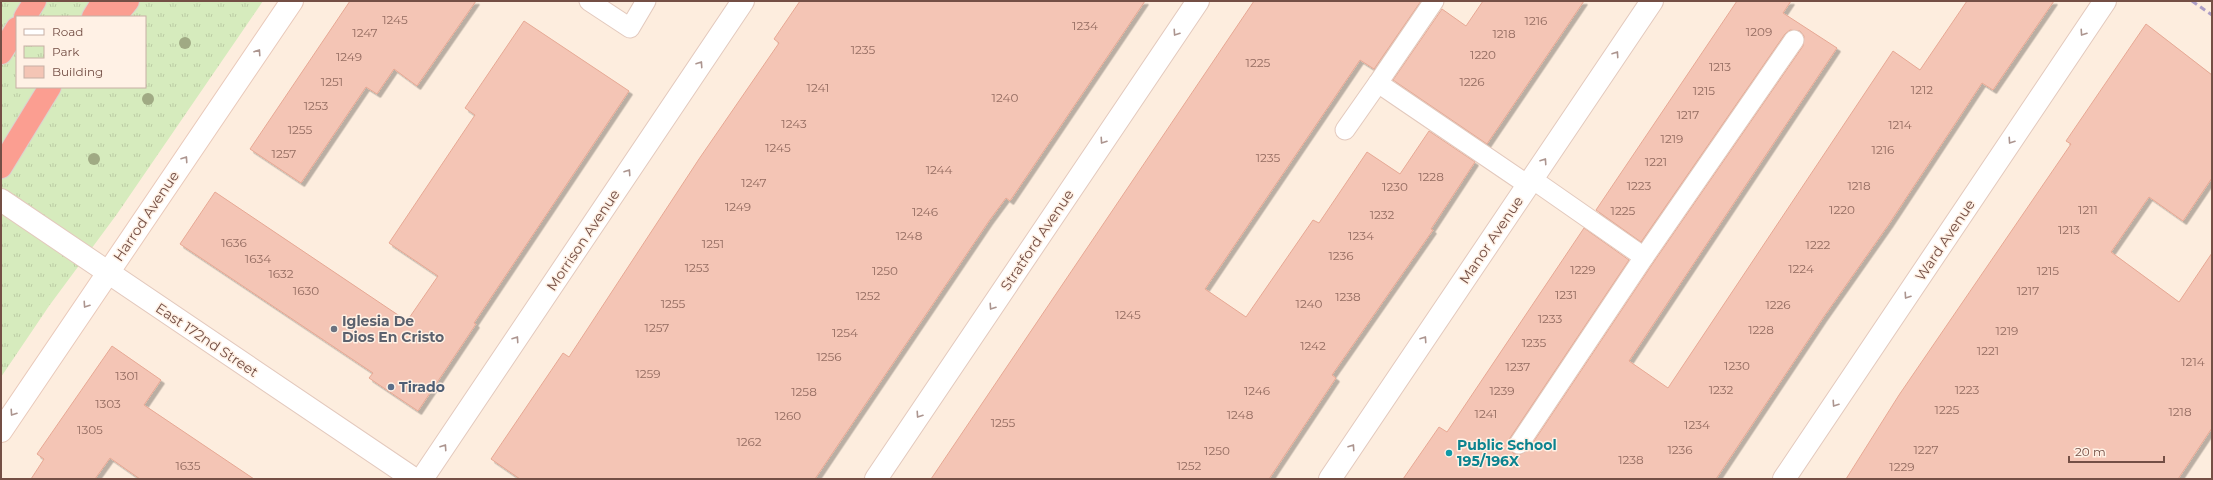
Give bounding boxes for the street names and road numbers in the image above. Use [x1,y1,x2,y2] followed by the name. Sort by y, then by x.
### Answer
[109,167,183,265] street label: Harrod Avenue
[542,186,624,294] street label: Morrison Avenue
[997,186,1077,294] street label: Stratford Avenue
[1455,193,1527,287] street label: Manor Avenue
[1911,196,1979,284] street label: Ward Avenue
[152,299,262,381] street label: East 172nd Street

